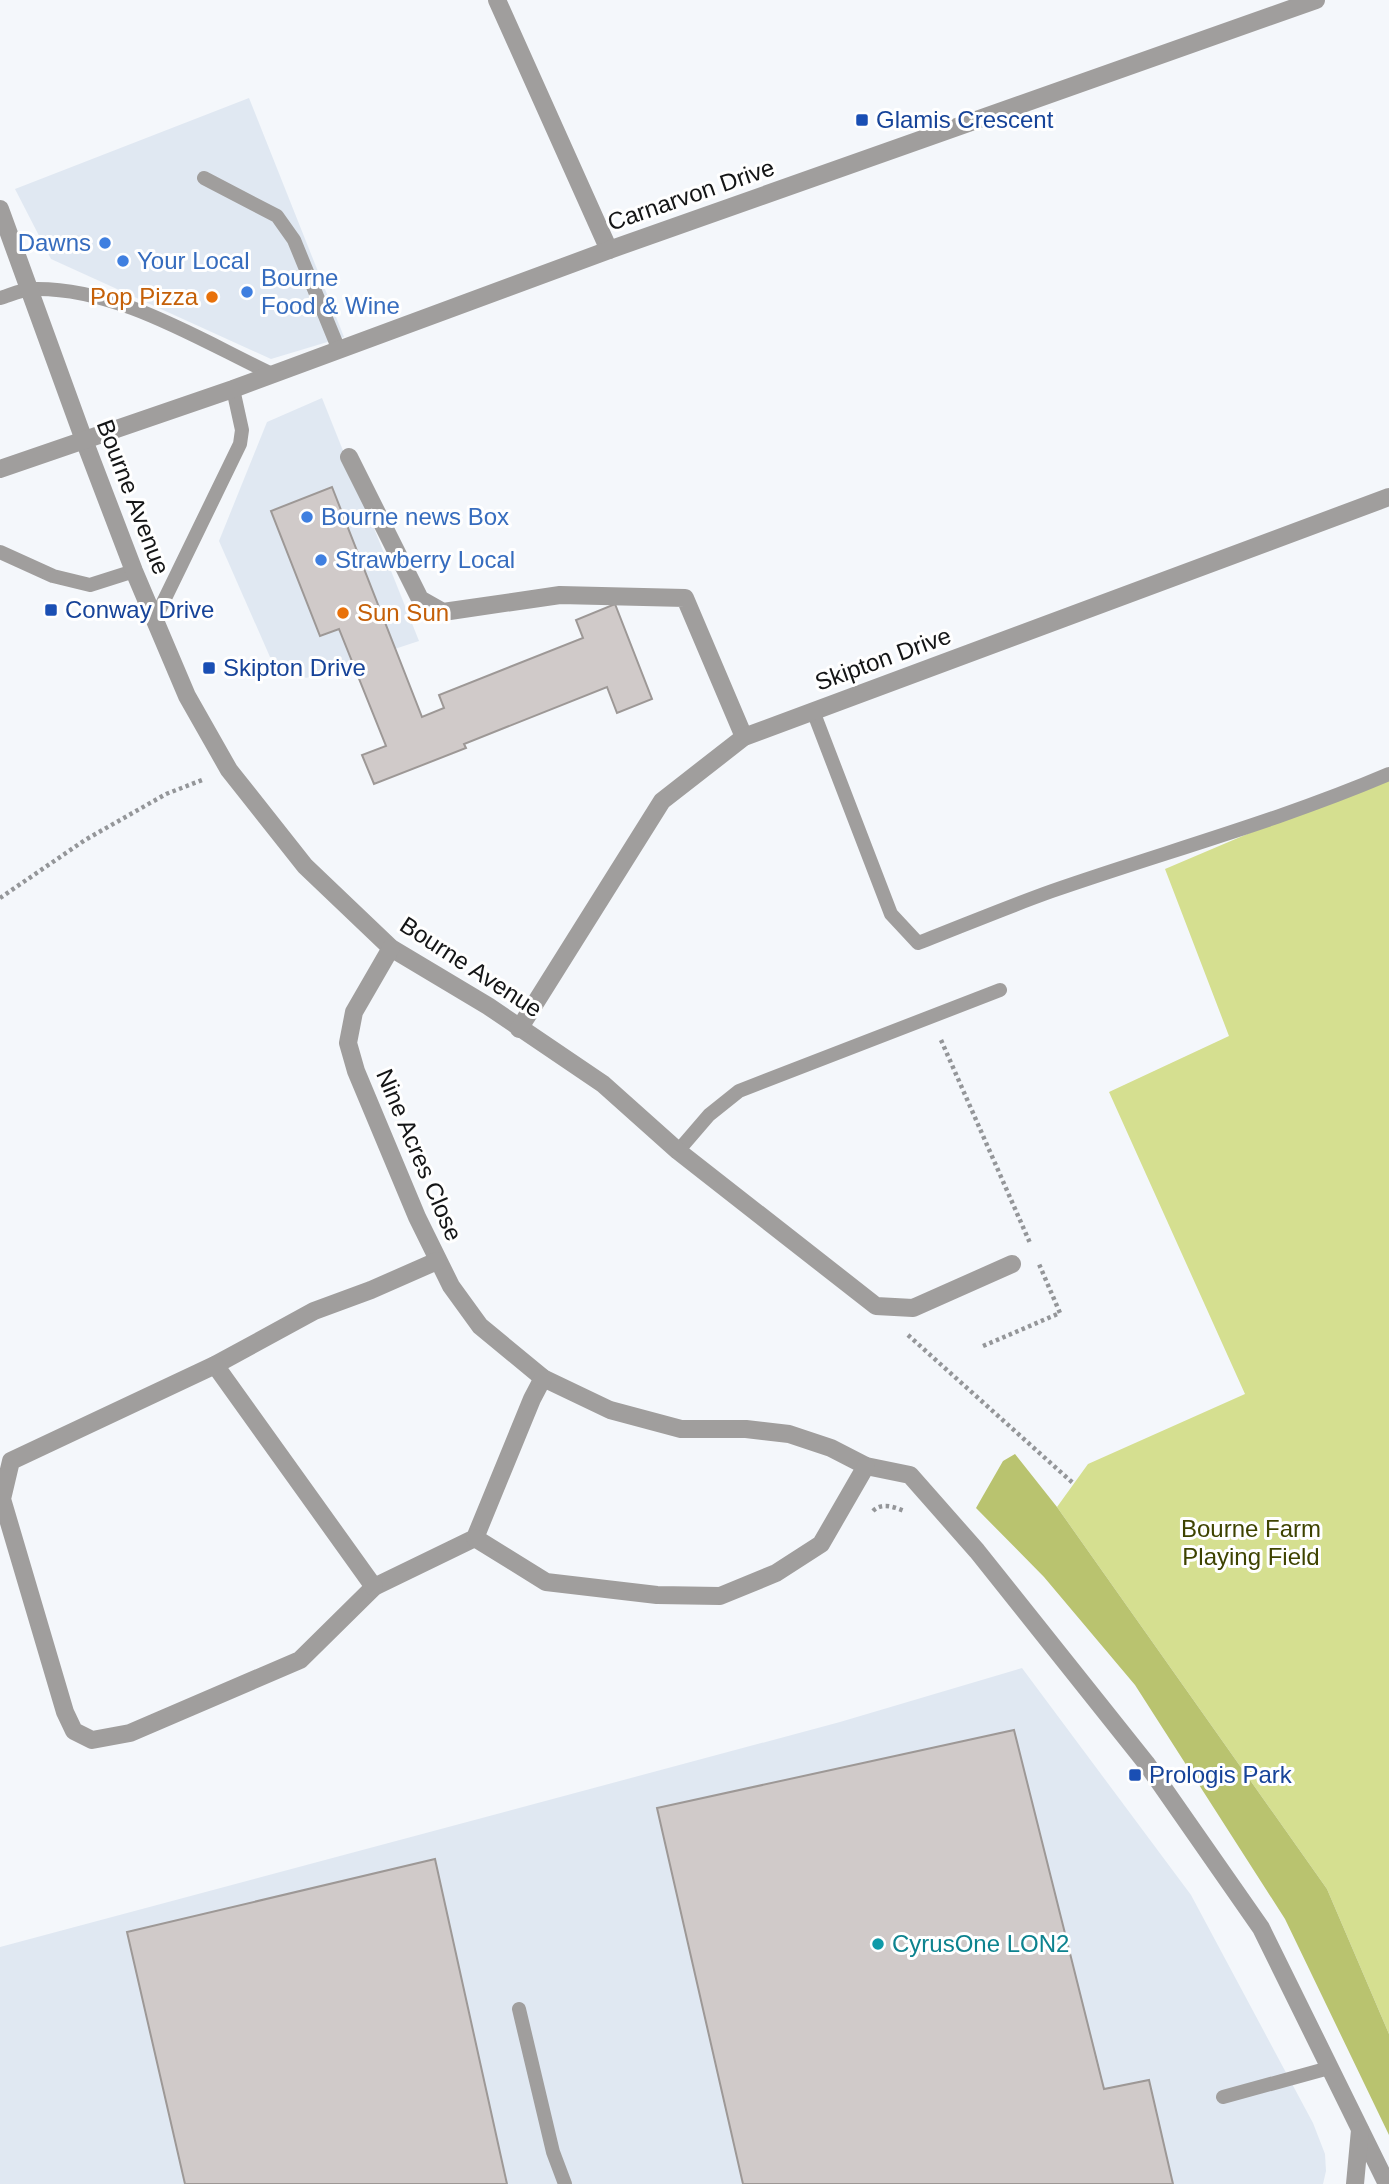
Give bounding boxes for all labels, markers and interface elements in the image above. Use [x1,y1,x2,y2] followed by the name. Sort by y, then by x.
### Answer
[876,106,1054,133] place label: Glamis Crescent
[854,112,870,128] marker: Glamis Crescent
[604,153,778,236] street label: Carnarvon Drive
[18,229,91,256] place label: Dawns
[97,235,113,251] marker: Dawns
[137,247,250,274] place label: Your Local
[115,253,131,269] marker: Your Local
[261,264,400,319] place label: Bourne Food & Wine
[90,283,199,310] place label: Pop Pizza
[239,284,255,300] marker: Bourne Food & Wine
[204,289,220,305] marker: Pop Pizza
[92,416,175,578] street label: Bourne Avenue
[321,503,509,530] place label: Bourne news Box
[299,509,315,525] marker: Bourne news Box
[335,546,515,573] place label: Strawberry Local
[313,552,329,568] marker: Strawberry Local
[65,596,214,623] place label: Conway Drive
[357,599,449,626] place label: Sun Sun
[43,602,59,618] marker: Conway Drive
[335,605,351,621] marker: Sun Sun
[811,621,955,696] street label: Skipton Drive
[223,654,366,681] place label: Skipton Drive
[201,660,217,676] marker: Skipton Drive
[395,911,547,1022] street label: Bourne Avenue
[371,1065,468,1245] street label: Nine Acres Close
[1181,1515,1321,1570] park label: Bourne Farm Playing Field
[1149,1761,1293,1788] place label: Prologis Park
[1127,1767,1143,1783] marker: Prologis Park
[892,1930,1069,1957] place label: CyrusOne LON2
[870,1936,886,1952] marker: CyrusOne LON2

